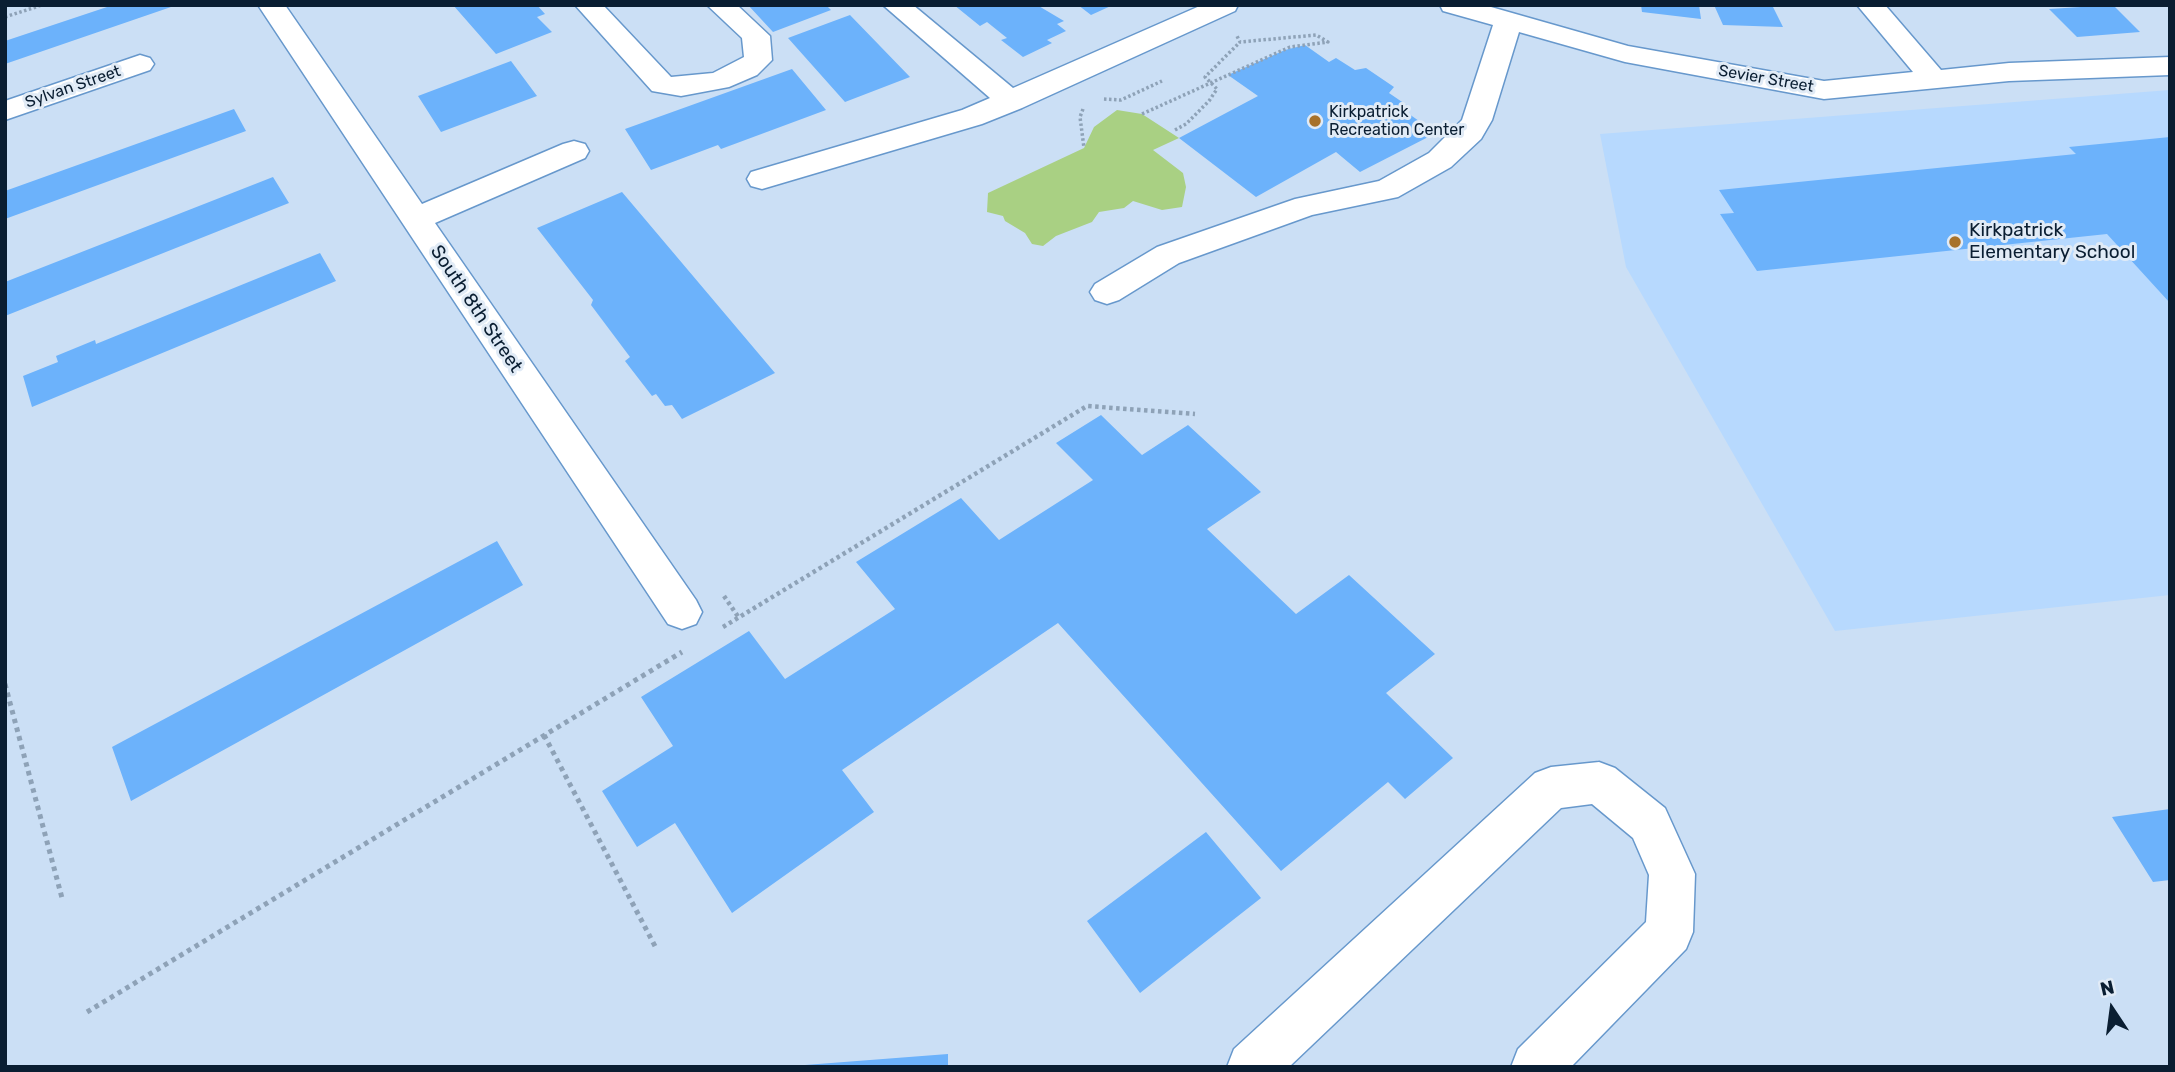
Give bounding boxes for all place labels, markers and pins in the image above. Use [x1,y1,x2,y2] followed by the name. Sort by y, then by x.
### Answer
[1329,102,1464,140] place label: Kirkpatrick Recreation Center
[1307,113,1323,129] marker: Kirkpatrick Recreation Center
[1969,220,2135,264] place label: Kirkpatrick Elementary School
[1947,234,1963,250] marker: Kirkpatrick Elementary School

